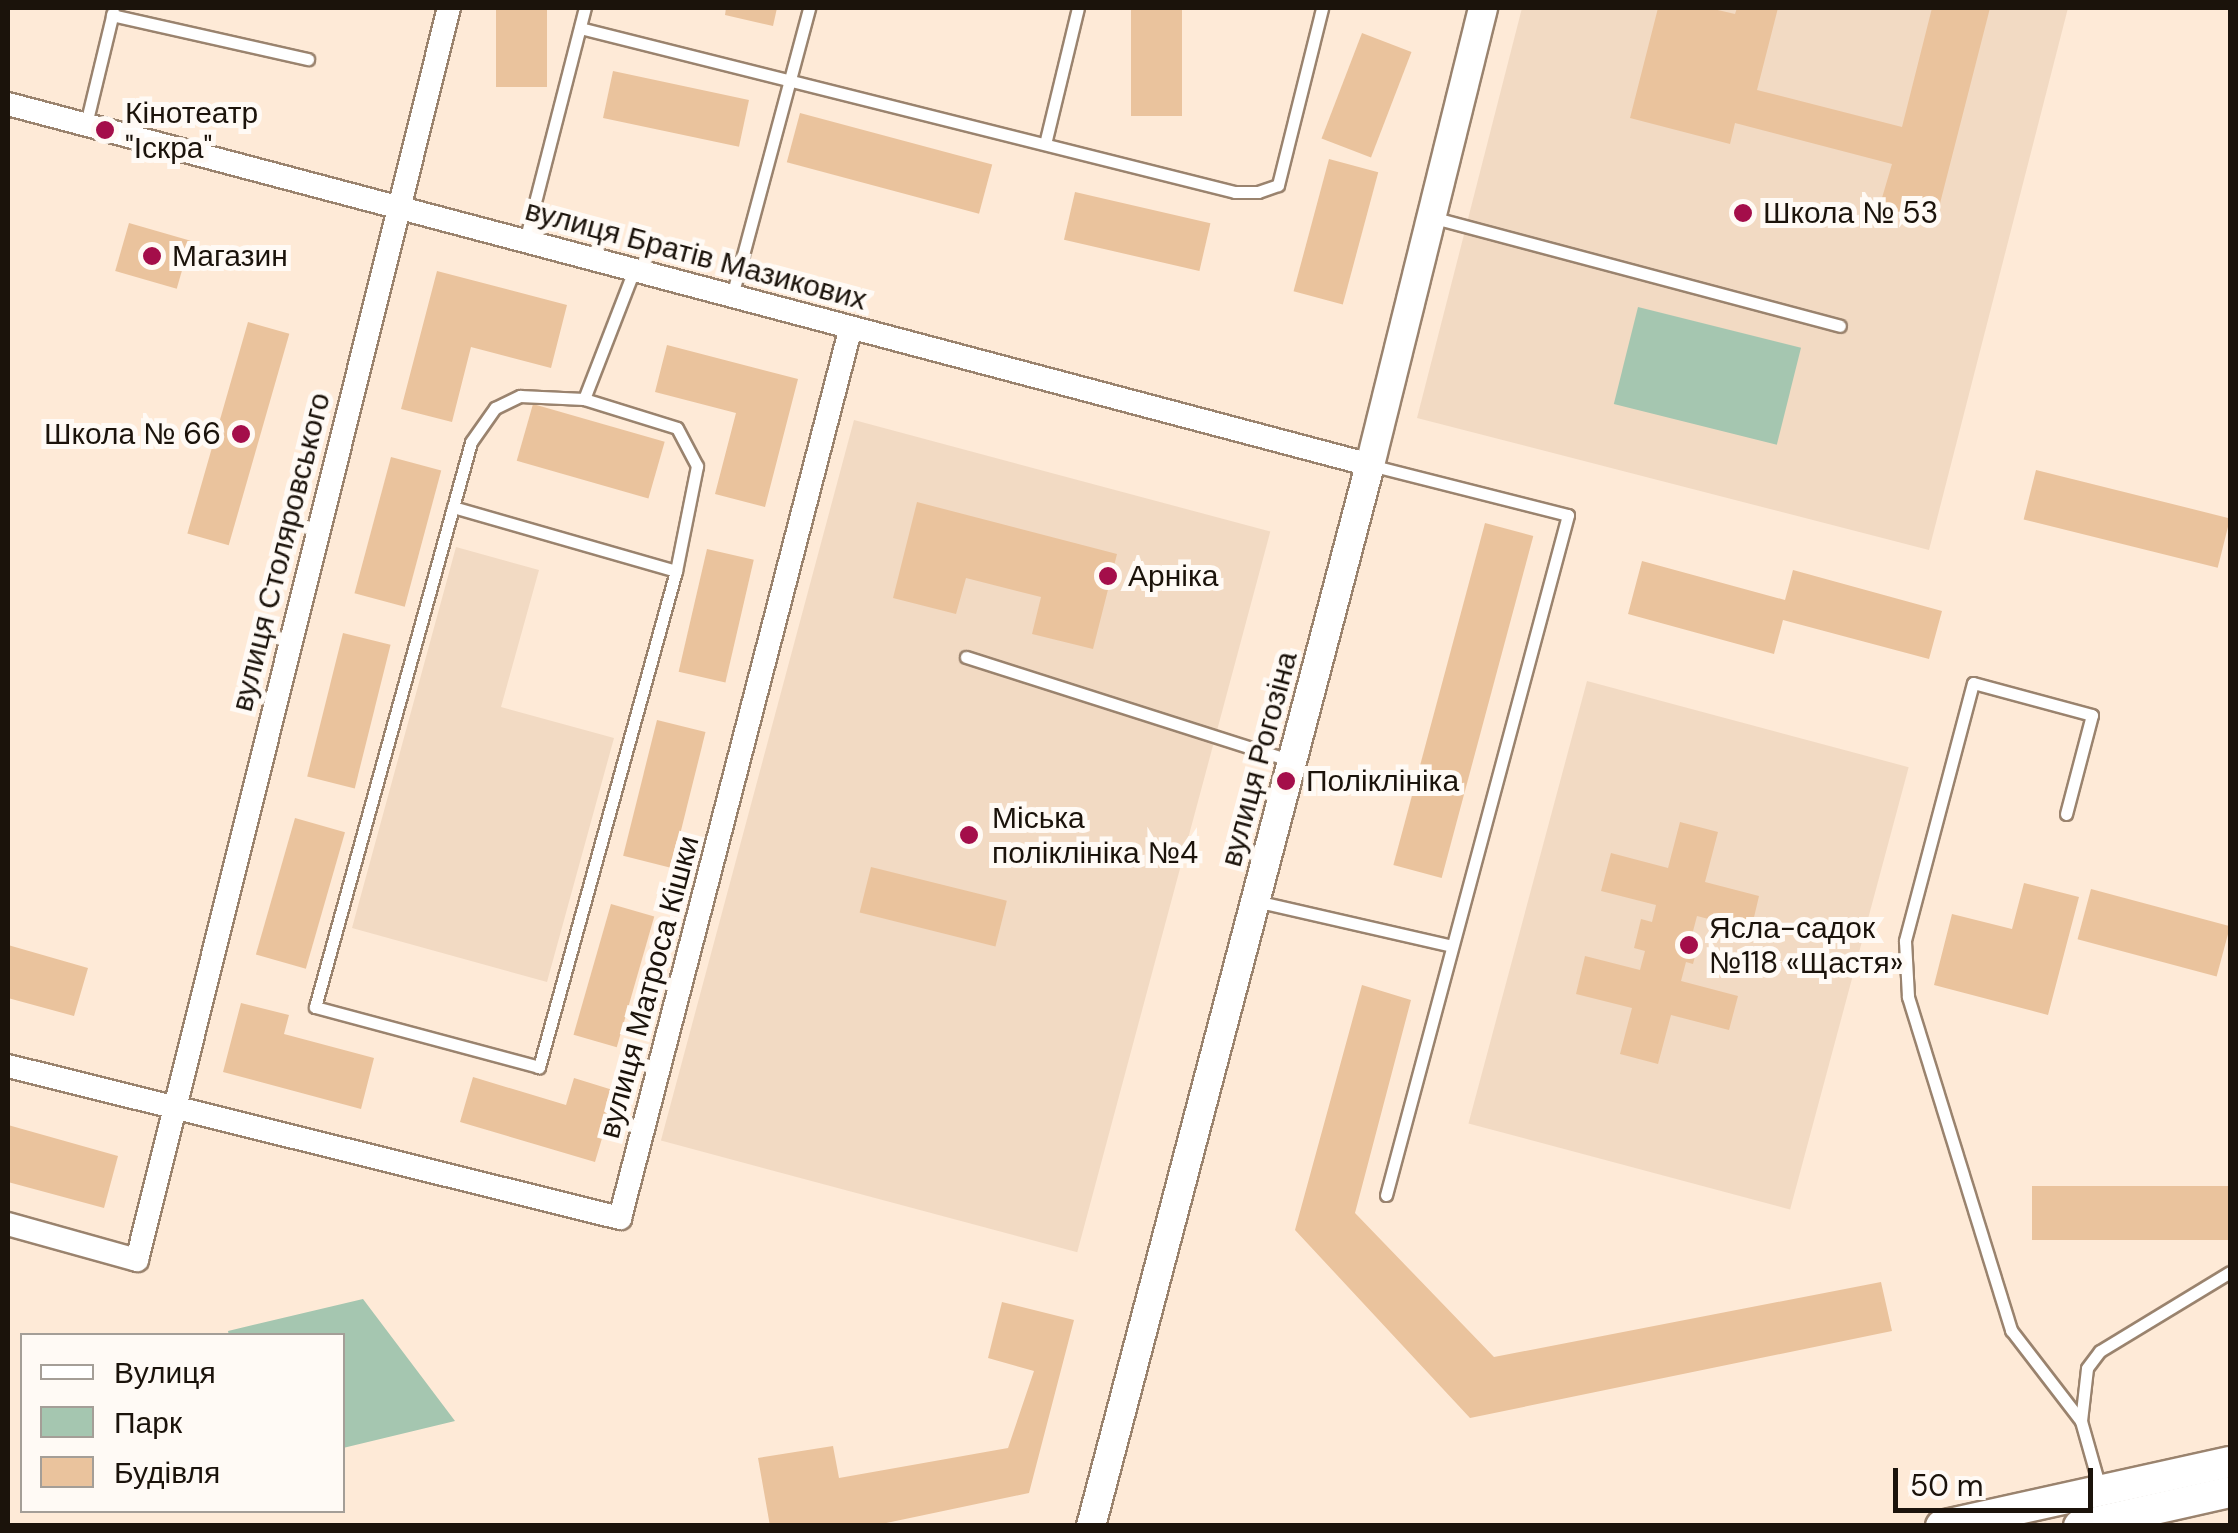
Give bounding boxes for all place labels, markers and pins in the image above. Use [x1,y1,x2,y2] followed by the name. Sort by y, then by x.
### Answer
[125,95,258,166] place label: Кінотеатр "Іскра"
[94,119,116,141] marker: Кінотеатр "Іскра"
[1763,195,1938,231] place label: Школа № 53
[1732,202,1754,224] marker: Школа № 53
[172,238,288,274] place label: Магазин
[141,245,163,267] marker: Магазин
[44,416,221,452] place label: Школа № 66
[230,423,252,445] marker: Школа № 66
[1128,558,1218,594] place label: Арніка
[1097,565,1119,587] marker: Арніка
[1306,763,1459,799] place label: Поліклініка
[1275,770,1297,792] marker: Поліклініка
[992,800,1198,870] place label: Міська поліклініка №4
[956,822,982,848] marker: Міська поліклініка №4
[1709,910,1903,980] place label: Ясла-садок №118 «Щастя»
[1678,934,1700,956] marker: Ясла-садок №118 «Щастя»

